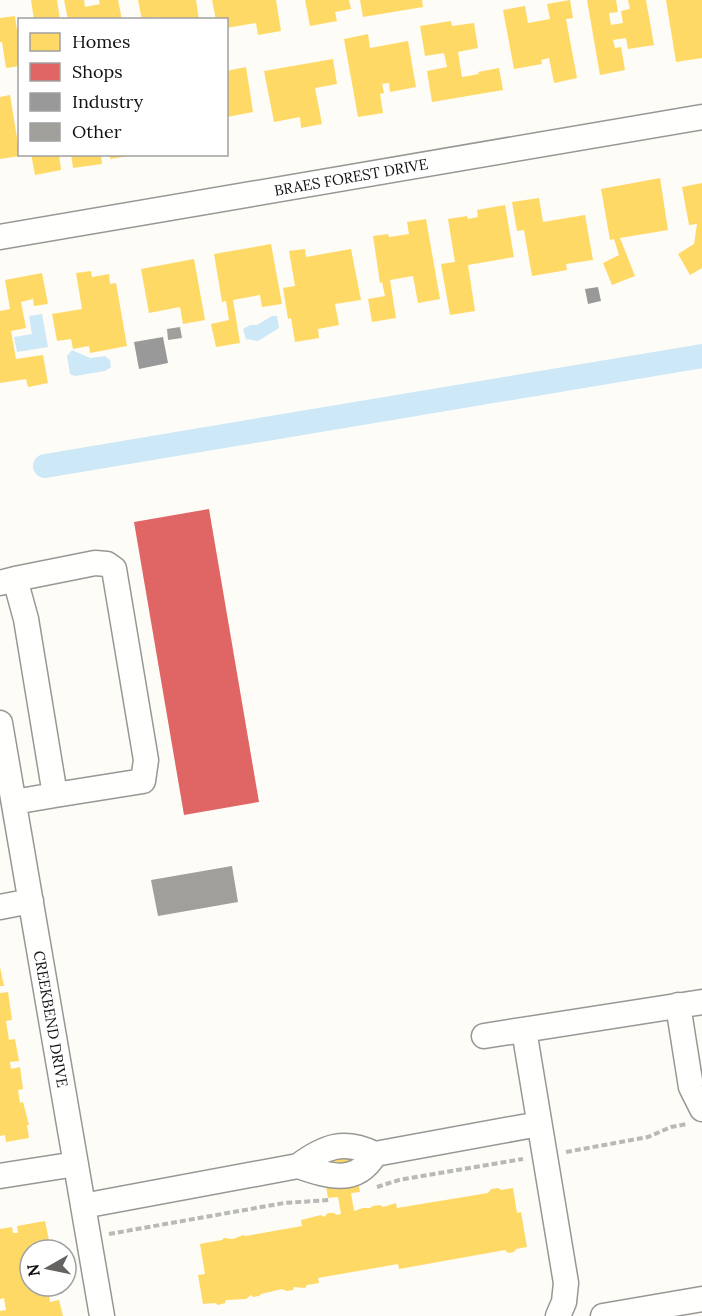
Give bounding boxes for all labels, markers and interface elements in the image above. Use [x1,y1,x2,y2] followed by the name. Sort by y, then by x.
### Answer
[18,18,228,156] legend
[72,30,130,53] text: Homes
[72,60,123,83] text: Shops
[72,90,144,113] text: Industry
[72,120,122,143] text: Other
[273,154,429,200] street label: BRAES FOREST DRIVE
[30,949,72,1089] street label: CREEKBEND DRIVE
[18,1238,78,1298] north arrow
[22,1263,44,1278] text: N

